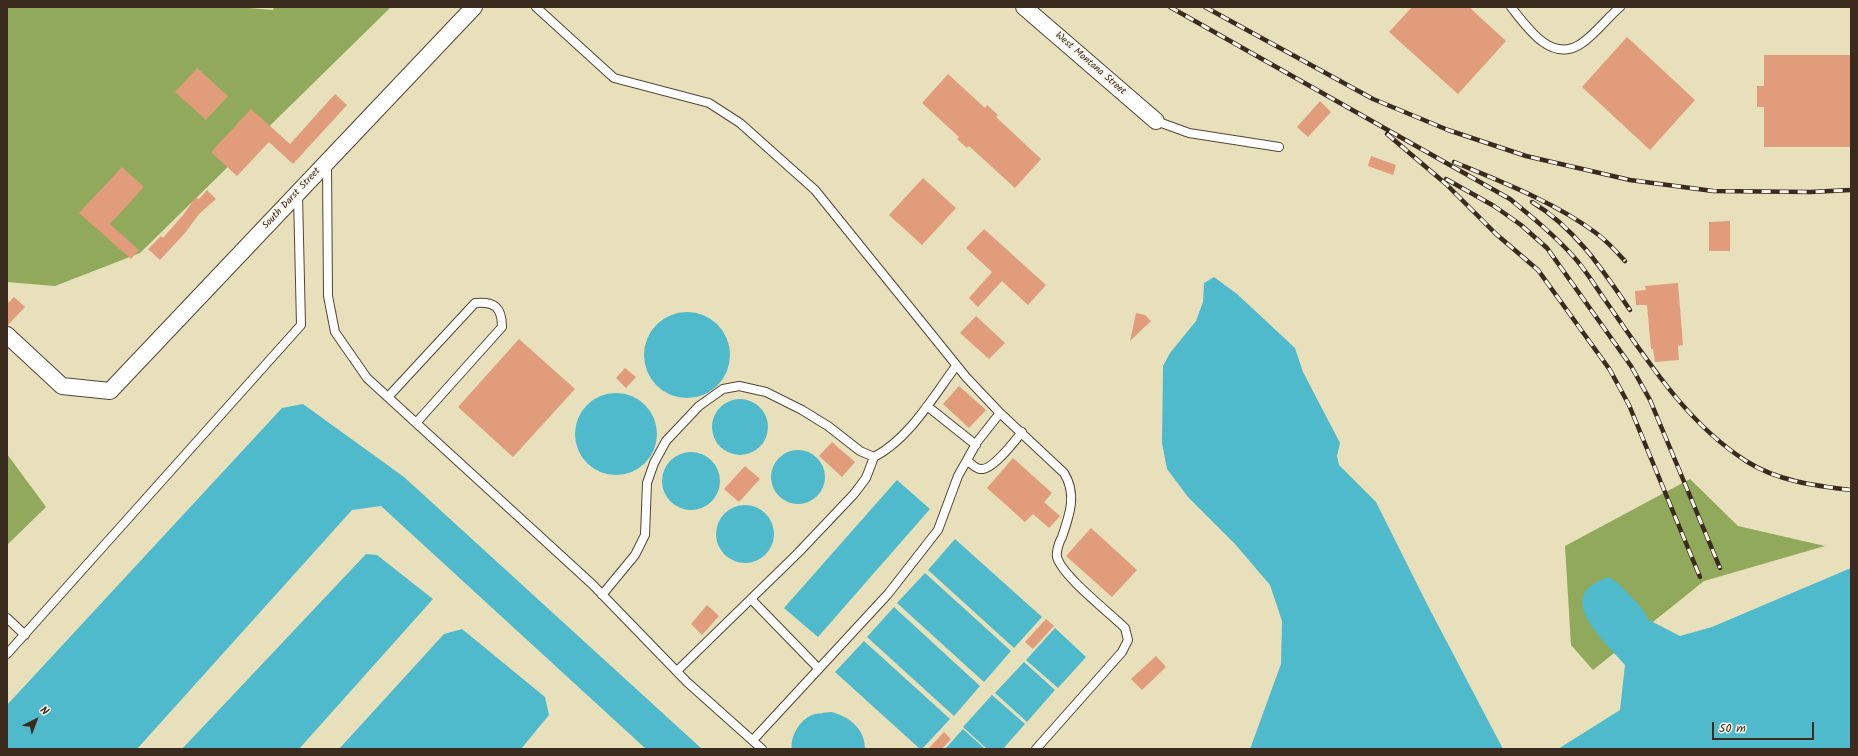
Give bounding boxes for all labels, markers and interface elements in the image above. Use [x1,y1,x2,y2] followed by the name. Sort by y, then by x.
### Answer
[1052,30,1128,98] street label: West Montana Street
[260,166,324,232] street label: South Darst Street
[16,700,56,740] north arrow
[35,702,53,720] text: N
[1714,714,1816,740] scale bar
[1719,719,1746,738] text: 50 m

